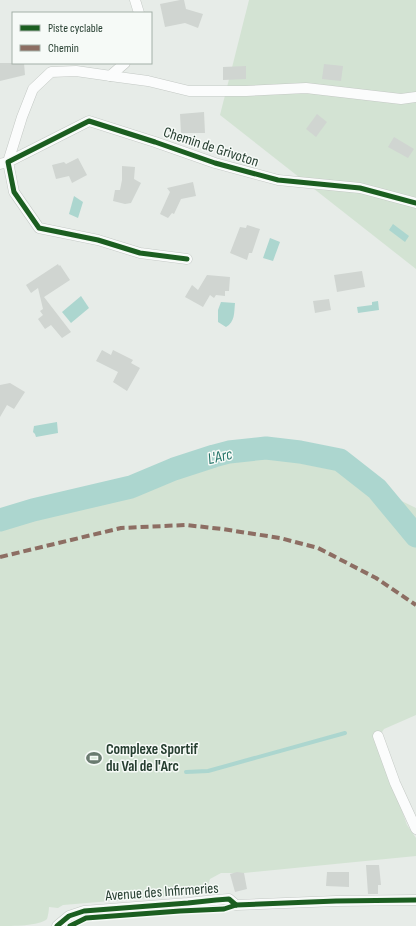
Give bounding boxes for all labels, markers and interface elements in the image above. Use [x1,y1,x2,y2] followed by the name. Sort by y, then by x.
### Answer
[12,12,152,64] legend
[48,21,103,36] text: Piste cyclable
[48,41,79,56] text: Chemin
[161,123,261,171] street label: Chemin de Grivoton
[206,445,235,469] water label: L'Arc
[106,740,198,776] place label: Complexe Sportif du Val de l'Arc
[85,749,103,767] sports icon: Complexe Sportif du Val de l'Arc
[104,879,219,906] street label: Avenue des Infirmeries

